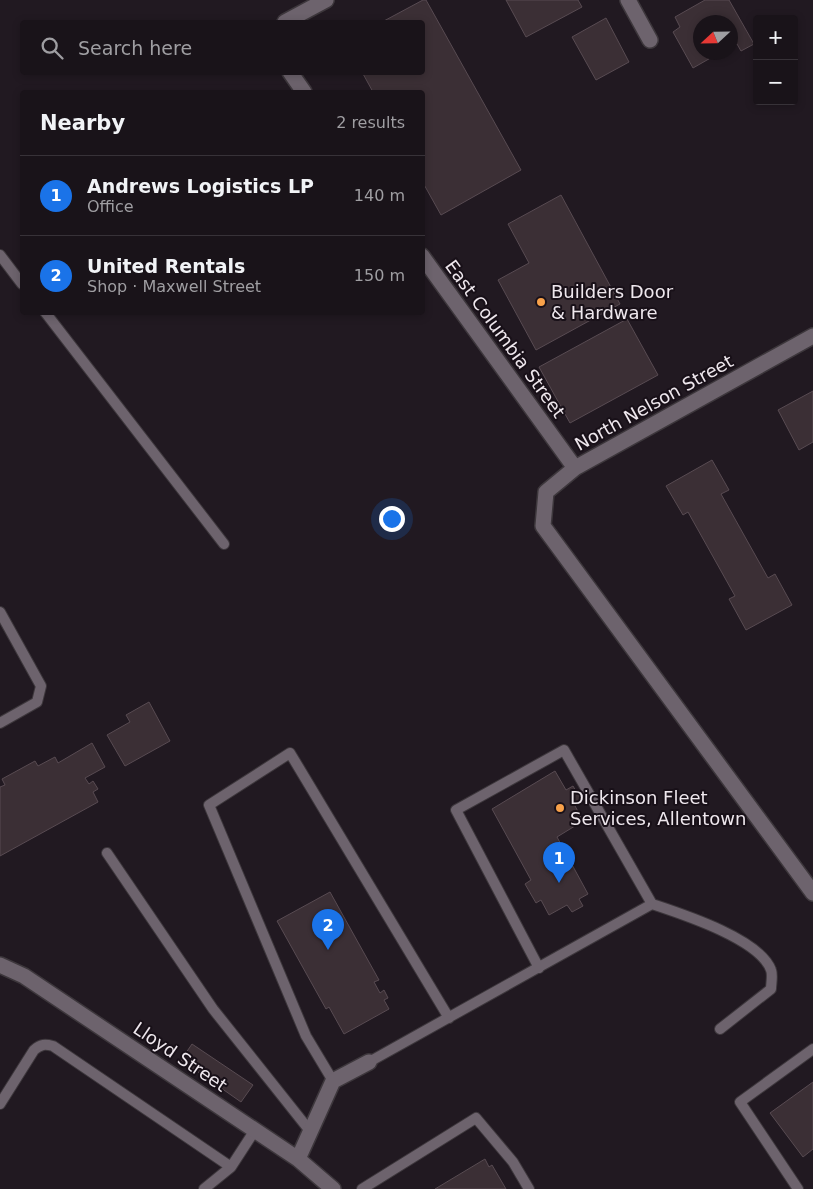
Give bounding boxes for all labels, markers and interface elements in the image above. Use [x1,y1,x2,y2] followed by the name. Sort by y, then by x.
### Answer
[693,15,738,60] north arrow
[753,15,798,105] map controls
[753,15,798,60] button: +
[20,20,425,75] search box
[38,34,66,62] icon: search
[78,37,192,59] text: Search here
[753,60,798,105] button: −
[40,111,125,135] text: Nearby
[336,113,405,132] text: 2 results
[87,175,314,197] text: Andrews Logistics LP
[50,186,62,205] text: 1
[354,186,405,205] text: 140 m
[87,197,134,216] text: Office
[87,255,245,277] text: United Rentals
[441,256,570,422] street label: East Columbia Street
[50,266,62,285] text: 2
[354,266,405,285] text: 150 m
[87,277,261,296] text: Shop · Maxwell Street
[551,281,674,323] place label: Builders Door & Hardware
[535,296,547,308] marker: Builders Door & Hardware
[571,350,737,455] street label: North Nelson Street
[379,506,405,532] your location
[570,787,746,829] place label: Dickinson Fleet Services, Allentown
[554,802,566,814] marker: Dickinson Fleet Services, Allentown
[543,842,575,883] pin: 1
[312,909,344,950] pin: 2
[129,1018,231,1096] street label: Lloyd Street

